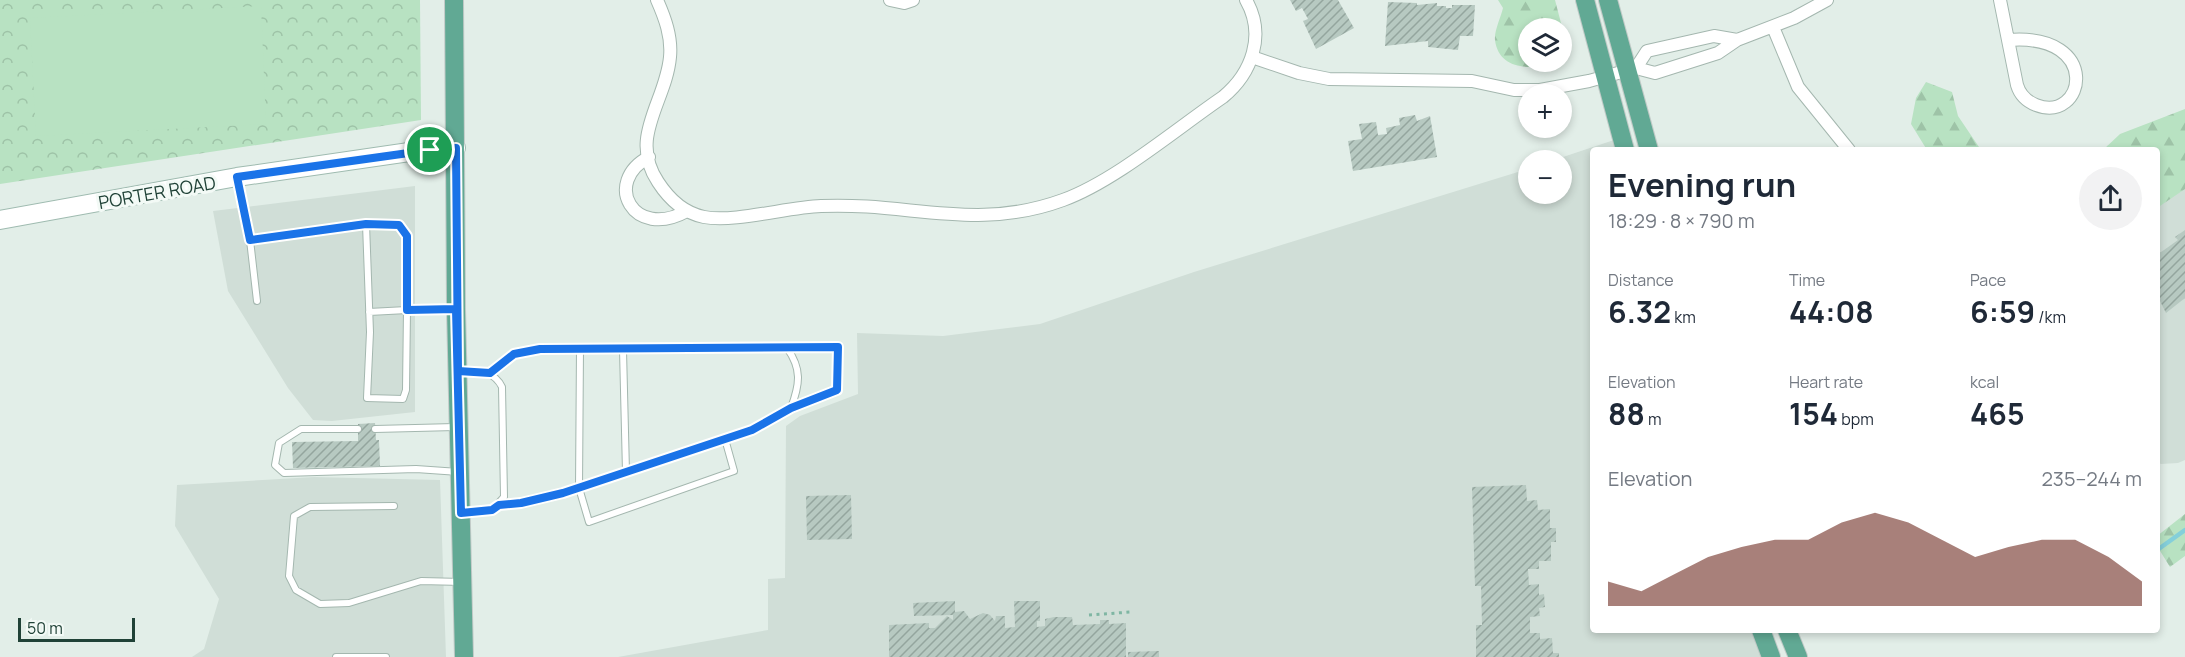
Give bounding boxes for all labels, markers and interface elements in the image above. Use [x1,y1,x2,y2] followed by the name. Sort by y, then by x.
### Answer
[1518,18,1572,204] map controls
[1518,18,1572,72] button: layers
[1518,84,1572,138] button: +
[404,124,455,175] pin
[413,133,446,166] icon: arrive
[1518,150,1572,204] button: −
[1608,162,1796,207] text: Evening run
[2079,167,2142,230] button: share
[96,170,218,214] street label: PORTER ROAD
[1608,207,1755,234] text: 18:29 · 8 × 790 m
[1608,269,1674,291] text: Distance
[1789,269,1825,291] text: Time
[1970,269,2006,291] text: Pace
[1608,291,1671,332] text: 6.32
[1789,291,1874,332] text: 44:08
[1970,291,2035,332] text: 6:59
[1671,306,1696,328] text: km
[2035,306,2066,328] text: /km
[1608,371,1676,393] text: Elevation
[1789,371,1863,393] text: Heart rate
[1970,371,1999,393] text: kcal
[1608,393,1645,434] text: 88
[1789,393,1838,434] text: 154
[1970,393,2024,434] text: 465
[1645,408,1662,430] text: m
[1838,408,1874,430] text: bpm
[1608,465,1692,492] text: Elevation
[2041,465,2142,492] text: 235–244 m
[18,615,135,642] scale bar
[27,617,63,639] text: 50 m

